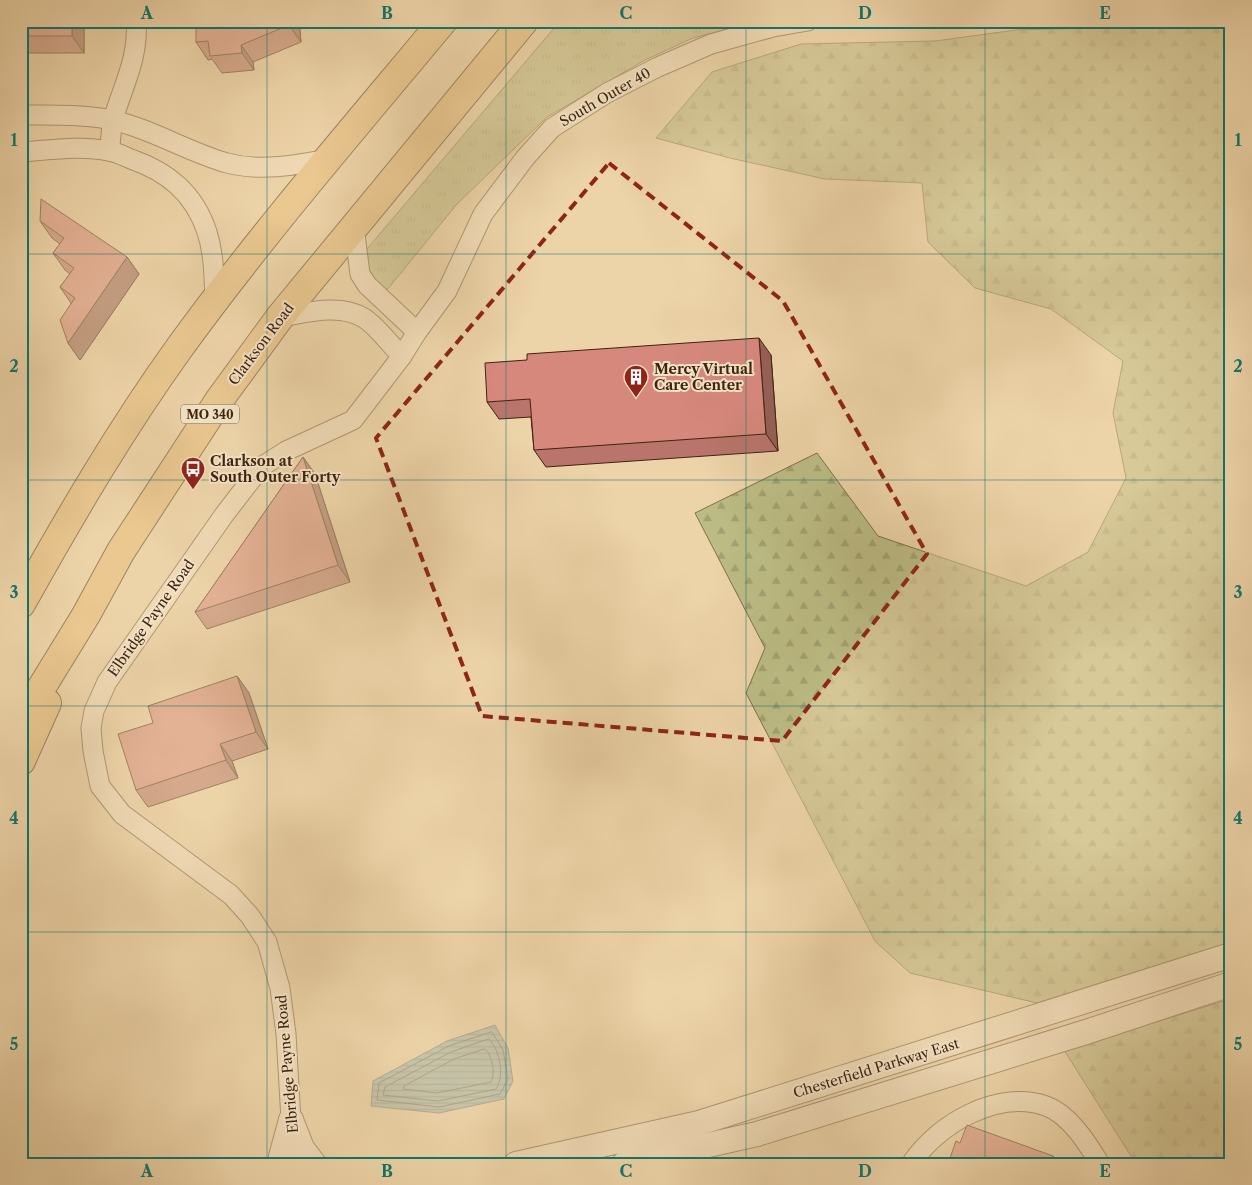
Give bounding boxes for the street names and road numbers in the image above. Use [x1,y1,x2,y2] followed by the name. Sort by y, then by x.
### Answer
[556,64,654,130] street label: South Outer 40
[224,299,298,389] street label: Clarkson Road
[181,404,239,424] road number: MO 340
[104,556,198,680] street label: Elbridge Payne Road
[272,994,302,1134] street label: Elbridge Payne Road
[791,1034,961,1102] street label: Chesterfield Parkway East

